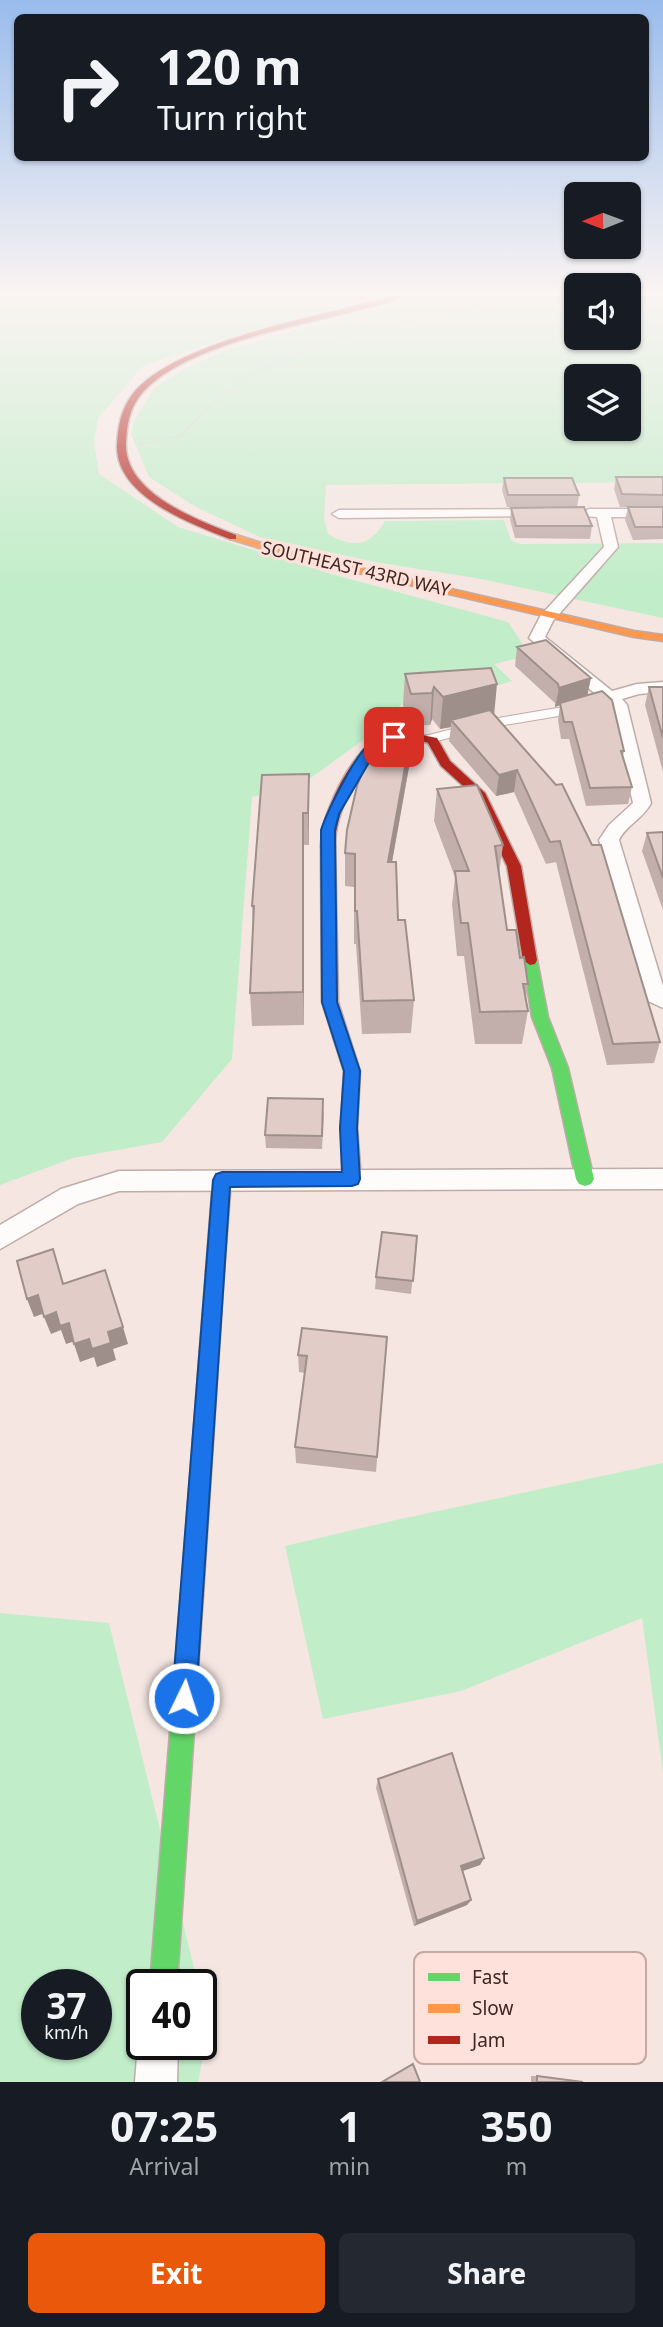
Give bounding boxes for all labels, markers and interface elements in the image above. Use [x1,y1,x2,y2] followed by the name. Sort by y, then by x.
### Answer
[157,33,302,99] text: 120 m
[42,42,133,133] icon: right
[157,96,307,139] text: Turn right
[564,182,640,259] north arrow
[564,182,641,441] map controls
[564,273,641,350] button: sound
[564,364,641,441] button: layers
[259,535,453,602] street label: SOUTHEAST 43RD WAY
[364,707,424,767] pin
[375,718,413,756] icon: arrive
[147,1661,221,1735] position arrow
[414,1952,646,2064] legend
[472,1964,509,1990] text: Fast
[126,1969,217,2060] speed limit sign: 40
[46,1982,87,2029] text: 37
[472,1995,513,2021] text: Slow
[44,2020,89,2044] text: km/h
[470,2027,506,2053] text: Jam
[110,2097,218,2154] text: 07:25
[337,2097,361,2154] text: 1
[481,2097,553,2154] text: 350
[129,2150,199,2182] text: Arrival
[329,2150,370,2182] text: min
[506,2150,527,2182] text: m
[28,2233,325,2313] button: Exit
[339,2233,635,2313] button: Share

